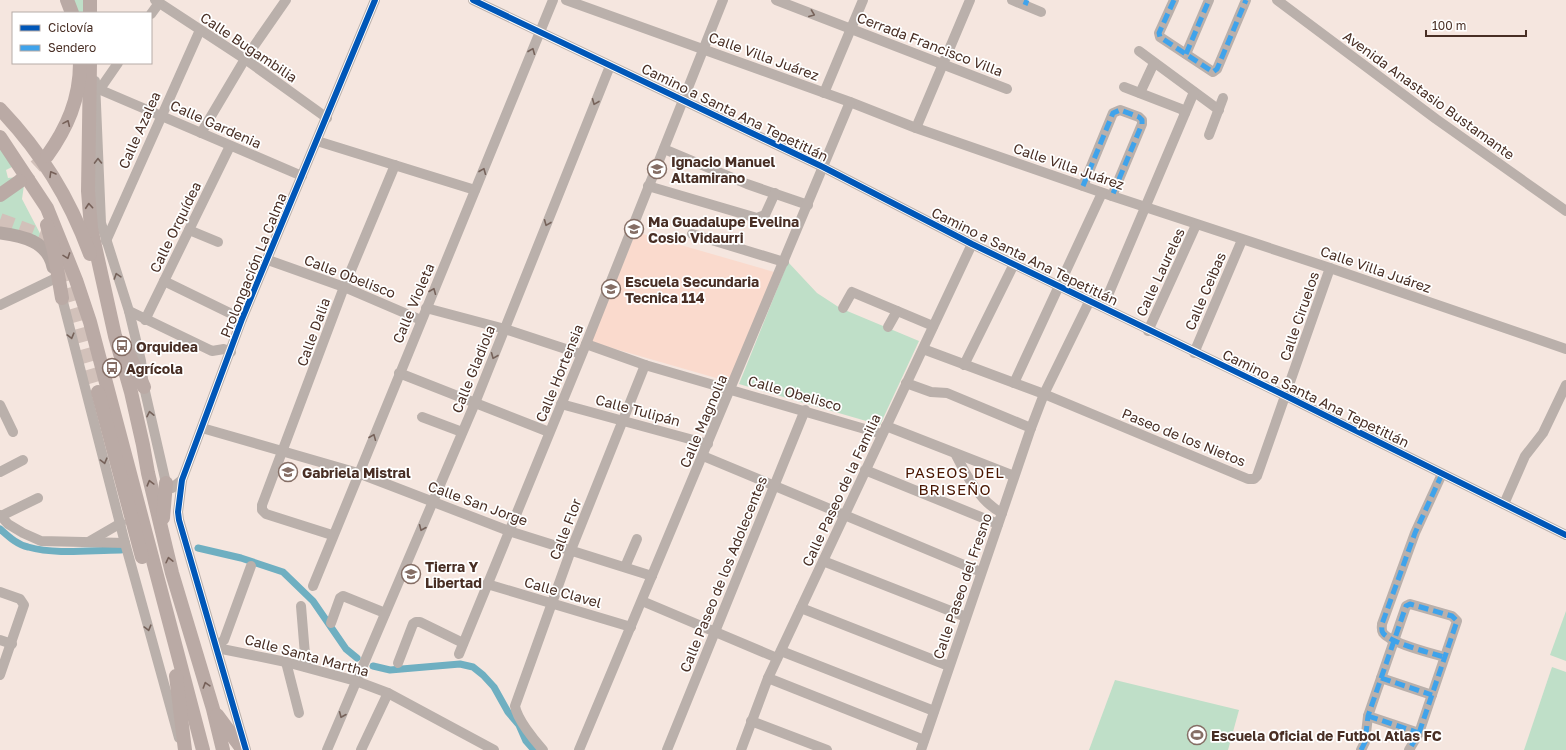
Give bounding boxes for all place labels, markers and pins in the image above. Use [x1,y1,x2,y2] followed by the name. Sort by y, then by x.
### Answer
[671,153,775,186] place label: Ignacio Manuel Altamirano
[646,158,668,180] school or university icon: Ignacio Manuel Altamirano
[648,213,799,246] place label: Ma Guadalupe Evelina Cosio Vidaurri
[623,218,645,240] school or university icon: Ma Guadalupe Evelina Cosio Vidaurri
[625,273,759,306] place label: Escuela Secundaria Tecnica 114
[600,278,622,300] school or university icon: Escuela Secundaria Tecnica 114
[111,335,133,357] bus stop icon: Orquidea
[136,338,198,355] place label: Orquidea
[101,357,123,379] bus stop icon: Agrícola
[126,360,183,377] place label: Agrícola
[277,461,299,483] school or university icon: Gabriela Mistral
[302,464,411,481] place label: Gabriela Mistral
[425,558,482,591] place label: Tierra Y Libertad
[400,563,422,585] school or university icon: Tierra Y Libertad
[1186,724,1208,746] sports icon: Escuela Oficial de Futbol Atlas FC
[1211,727,1442,744] place label: Escuela Oficial de Futbol Atlas FC

